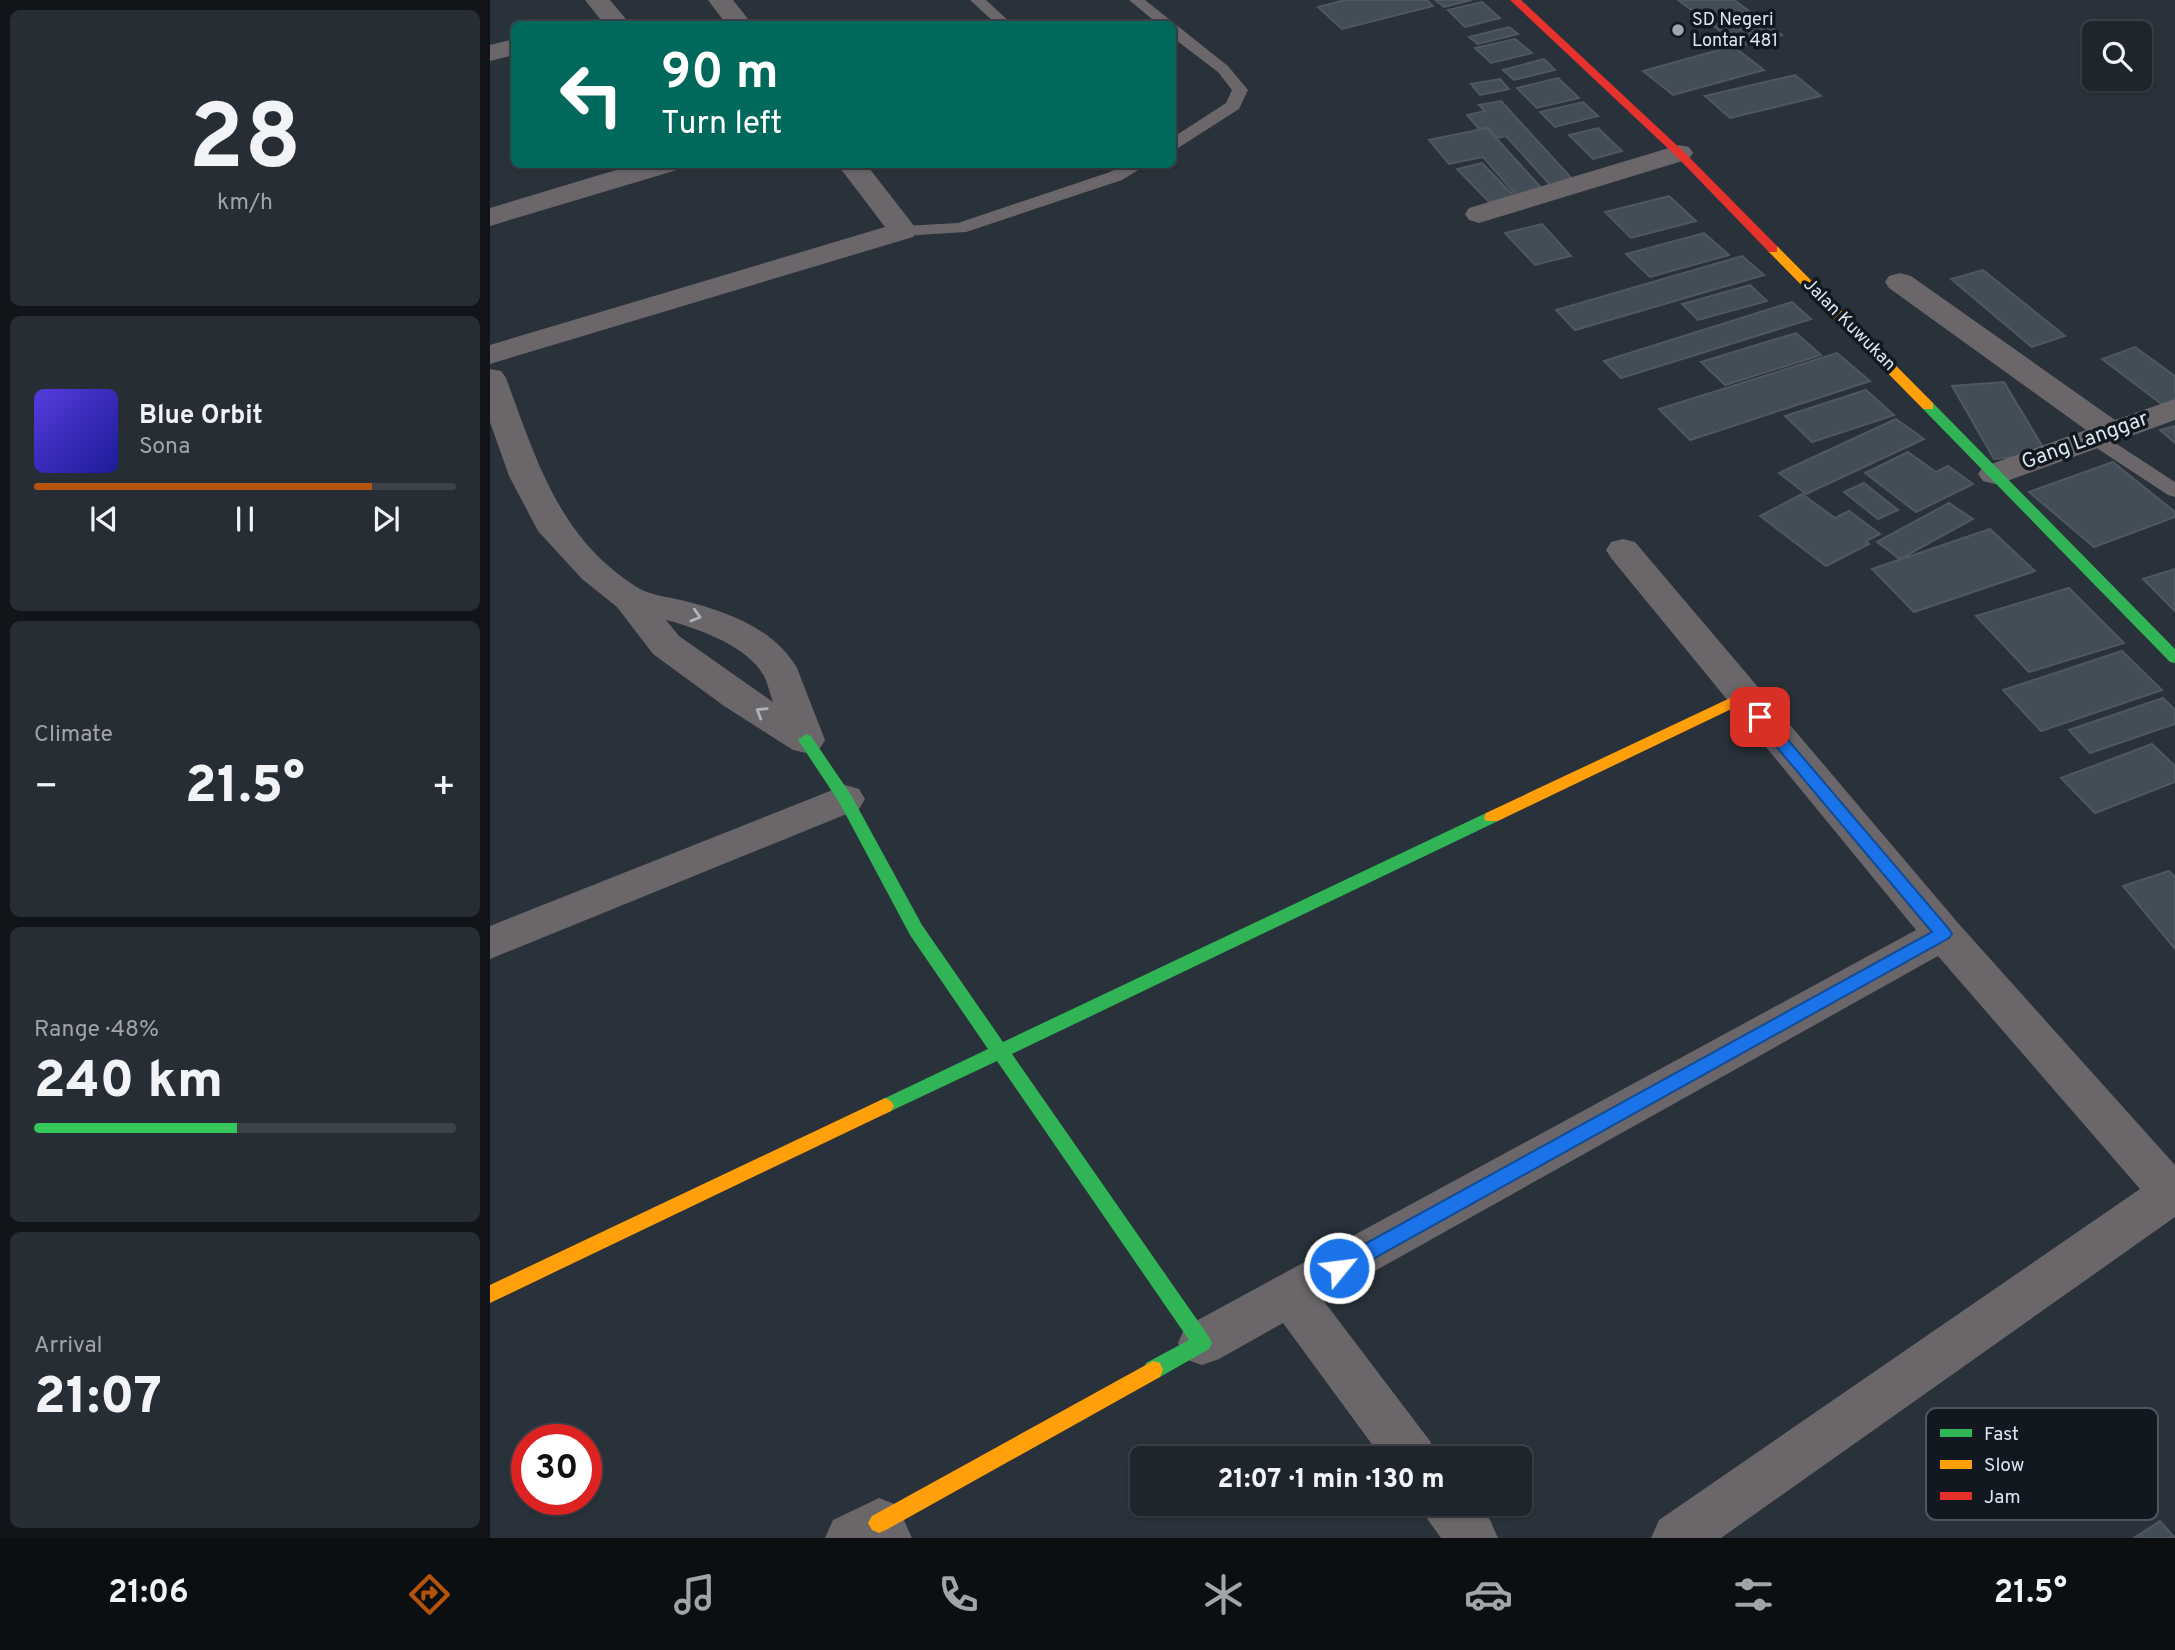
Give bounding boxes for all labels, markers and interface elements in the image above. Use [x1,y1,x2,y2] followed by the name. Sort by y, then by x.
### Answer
[1692,9,1778,53] place label: SD Negeri Lontar 481
[2082,21,2152,91] map controls
[2082,21,2152,91] button: search
[1670,22,1686,38] marker: SD Negeri Lontar 481
[661,44,779,106] text: 90 m
[546,49,637,140] icon: left
[189,86,301,201] text: 28
[661,105,782,145] text: Turn left
[217,189,273,218] text: km/h
[1798,274,1900,376] street label: Jalan Kuwukan
[139,400,263,433] text: Blue Orbit
[2018,406,2152,476] street label: Gang Langgar
[139,433,190,462] text: Sona
[85,500,123,538] icon: previous
[226,500,264,538] icon: pause
[367,500,405,538] icon: next
[690,608,702,623] one-way arrow
[1730,687,1790,747] pin
[1741,698,1779,736] icon: arrive
[756,707,769,720] one-way arrow
[34,721,113,750] text: Climate
[185,755,305,821] text: 21.5°
[34,764,59,813] text: −
[431,764,456,813] text: +
[34,1016,159,1045] text: Range · 48%
[34,1050,223,1116] text: 240 km
[1302,1231,1376,1305] position arrow
[34,1332,103,1361] text: Arrival
[34,1366,162,1432] text: 21:07
[1926,1408,2158,1520] legend
[1984,1423,2019,1447] text: Fast
[511,1424,602,1515] speed limit sign: 30
[1984,1454,2024,1478] text: Slow
[1217,1464,1445,1497] text: 21:07 · 1 min · 130 m
[1984,1486,2021,1510] text: Jam
[405,1570,454,1619] icon: directions
[670,1570,719,1619] icon: music
[934,1570,983,1619] icon: phone
[1199,1570,1248,1619] icon: climate
[1464,1570,1513,1619] icon: car
[1729,1570,1778,1619] icon: filters
[108,1574,189,1614] text: 21:06
[1994,1574,2067,1614] text: 21.5°

